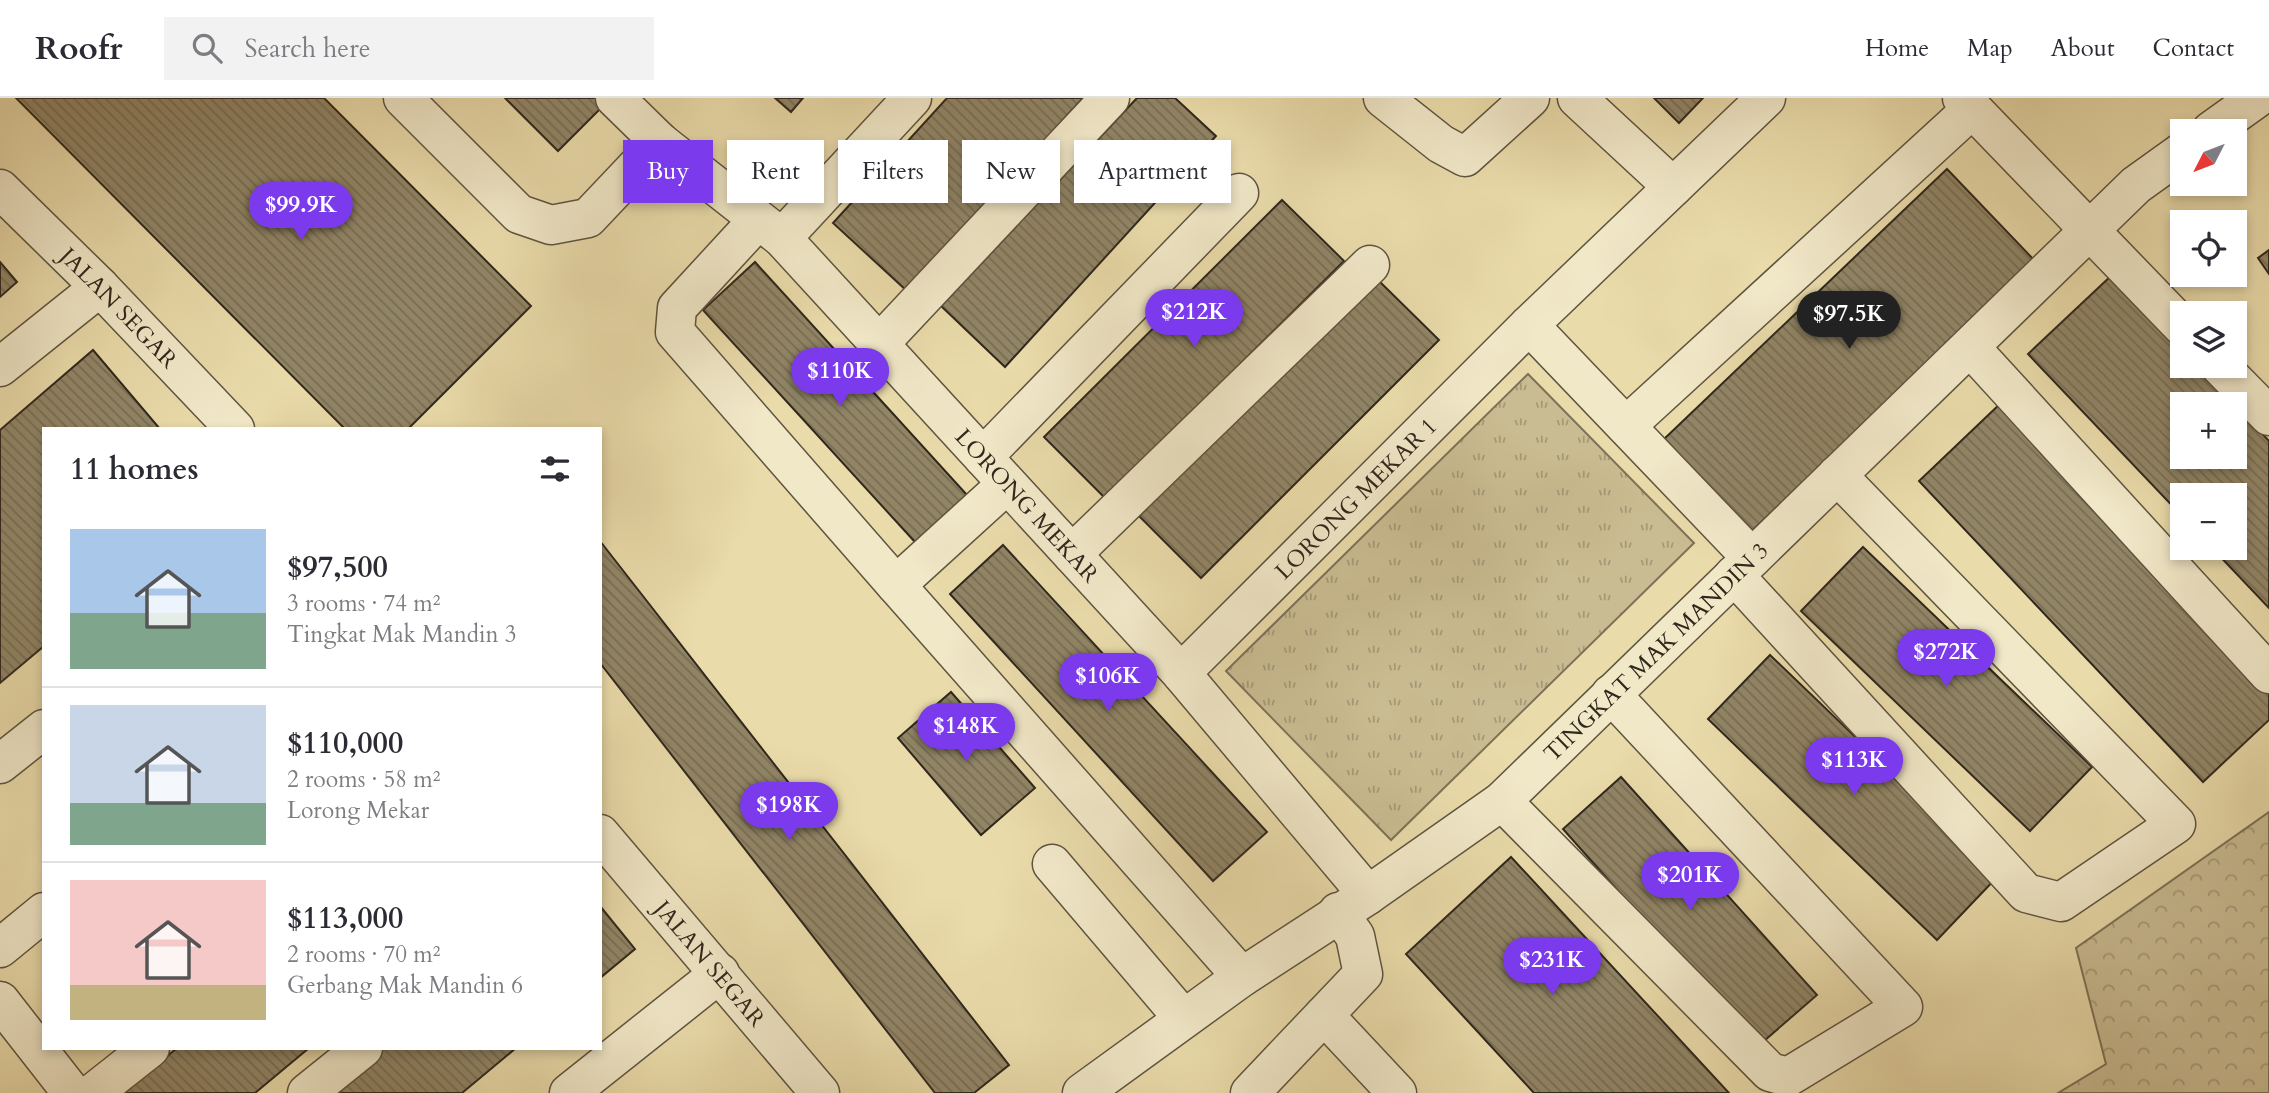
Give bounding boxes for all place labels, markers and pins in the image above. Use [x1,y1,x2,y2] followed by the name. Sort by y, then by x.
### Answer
[244,183,358,242] pin: $99.9K
[1145,289,1243,349] pin: $212K
[1792,292,1906,351] pin: $97.5K
[791,348,889,408] pin: $110K
[1897,630,1995,689] pin: $272K
[1059,654,1157,713] pin: $106K
[917,704,1015,763] pin: $148K
[1805,738,1903,797] pin: $113K
[740,782,838,842] pin: $198K
[1641,852,1739,912] pin: $201K
[1503,937,1601,997] pin: $231K

